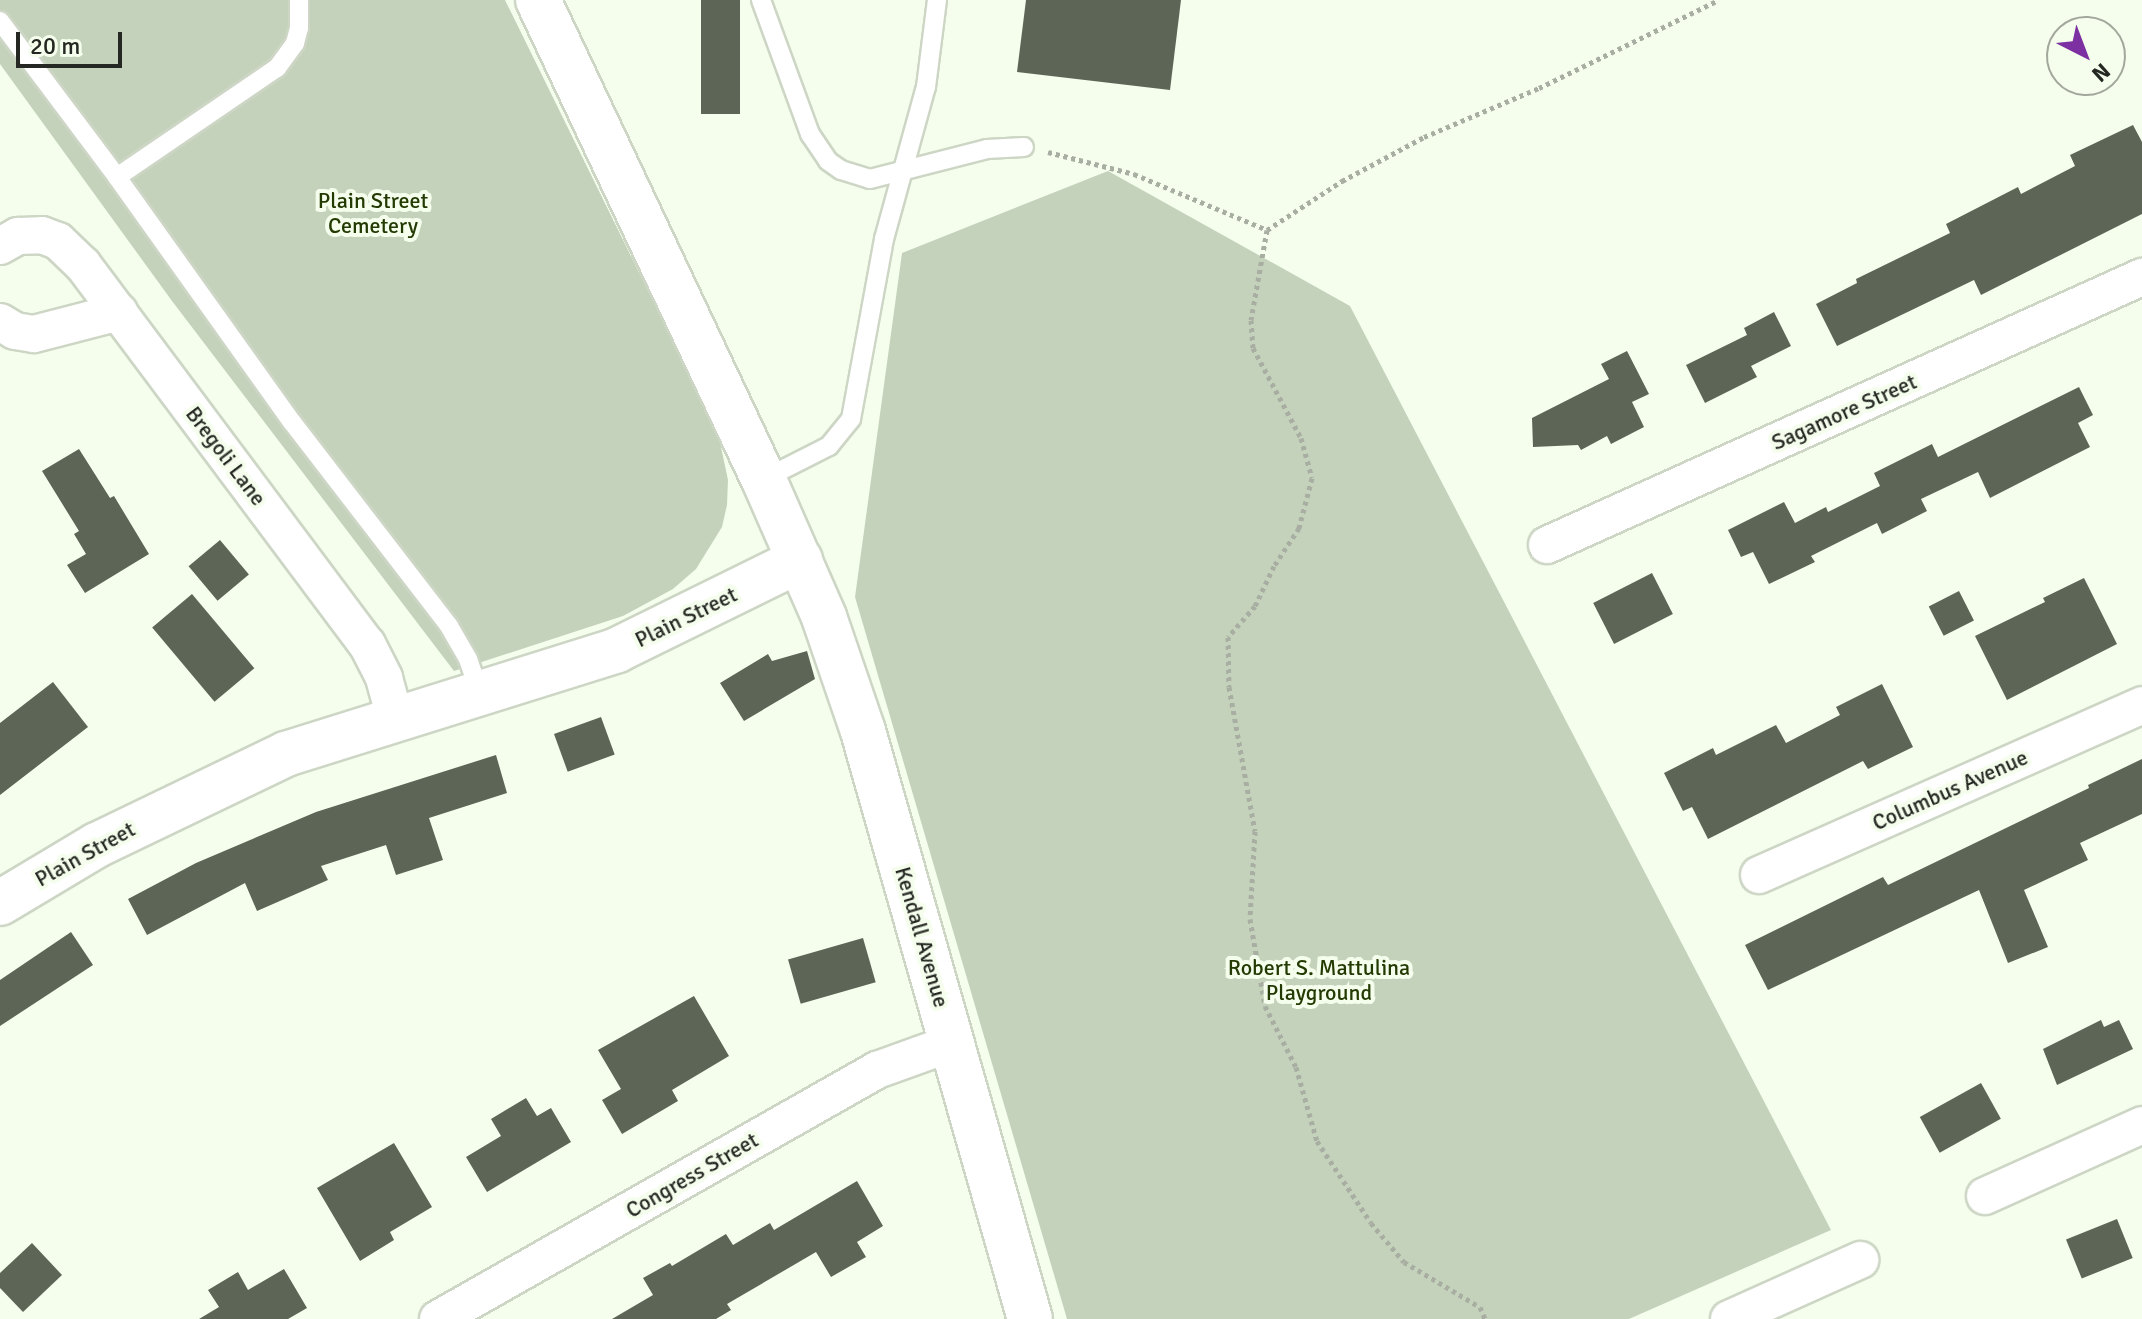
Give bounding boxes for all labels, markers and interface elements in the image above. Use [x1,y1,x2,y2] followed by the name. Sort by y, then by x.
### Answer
[20,16,126,66] scale bar
[2046,16,2126,96] north arrow
[30,31,80,61] text: 20 m
[2086,58,2116,88] text: N
[318,187,428,238] park label: Plain Street Cemetery
[1767,368,1921,456] street label: Sagamore Street
[180,401,272,511] street label: Bregoli Lane
[631,581,741,653] street label: Plain Street
[1868,744,2032,836] street label: Columbus Avenue
[30,816,140,892] street label: Plain Street
[889,864,955,1010] street label: Kendall Avenue
[1228,954,1410,1006] park label: Robert S. Mattulina Playground
[621,1126,763,1224] street label: Congress Street

